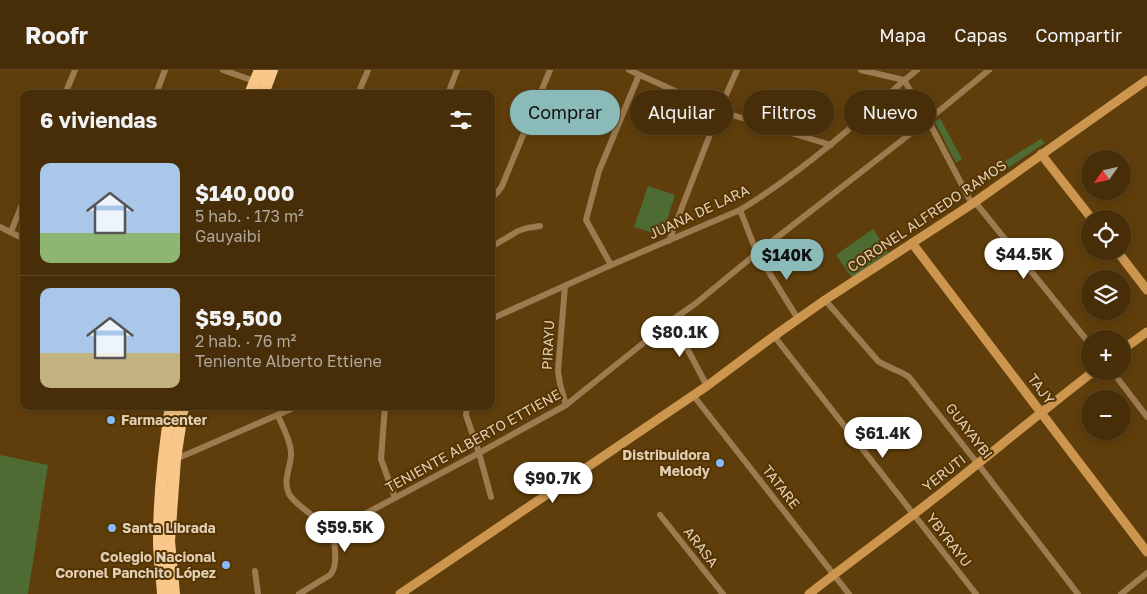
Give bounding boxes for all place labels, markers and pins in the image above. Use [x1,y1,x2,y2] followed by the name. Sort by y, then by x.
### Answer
[752,238,822,281] pin: $140K
[983,238,1065,280] pin: $44.5K
[639,316,721,358] pin: $80.1K
[121,411,208,428] place label: Farmacenter
[105,414,117,426] marker: Farmacenter
[842,416,924,459] pin: $61.4K
[622,446,711,479] place label: Distribuidora Melody
[714,457,726,469] marker: Distribuidora Melody
[512,462,594,504] pin: $90.7K
[304,510,386,553] pin: $59.5K
[122,519,216,536] place label: Santa Librada
[106,522,118,534] marker: Santa Librada
[55,548,216,581] place label: Colegio Nacional Coronel Panchito López
[220,559,232,571] marker: Colegio Nacional Coronel Panchito López

